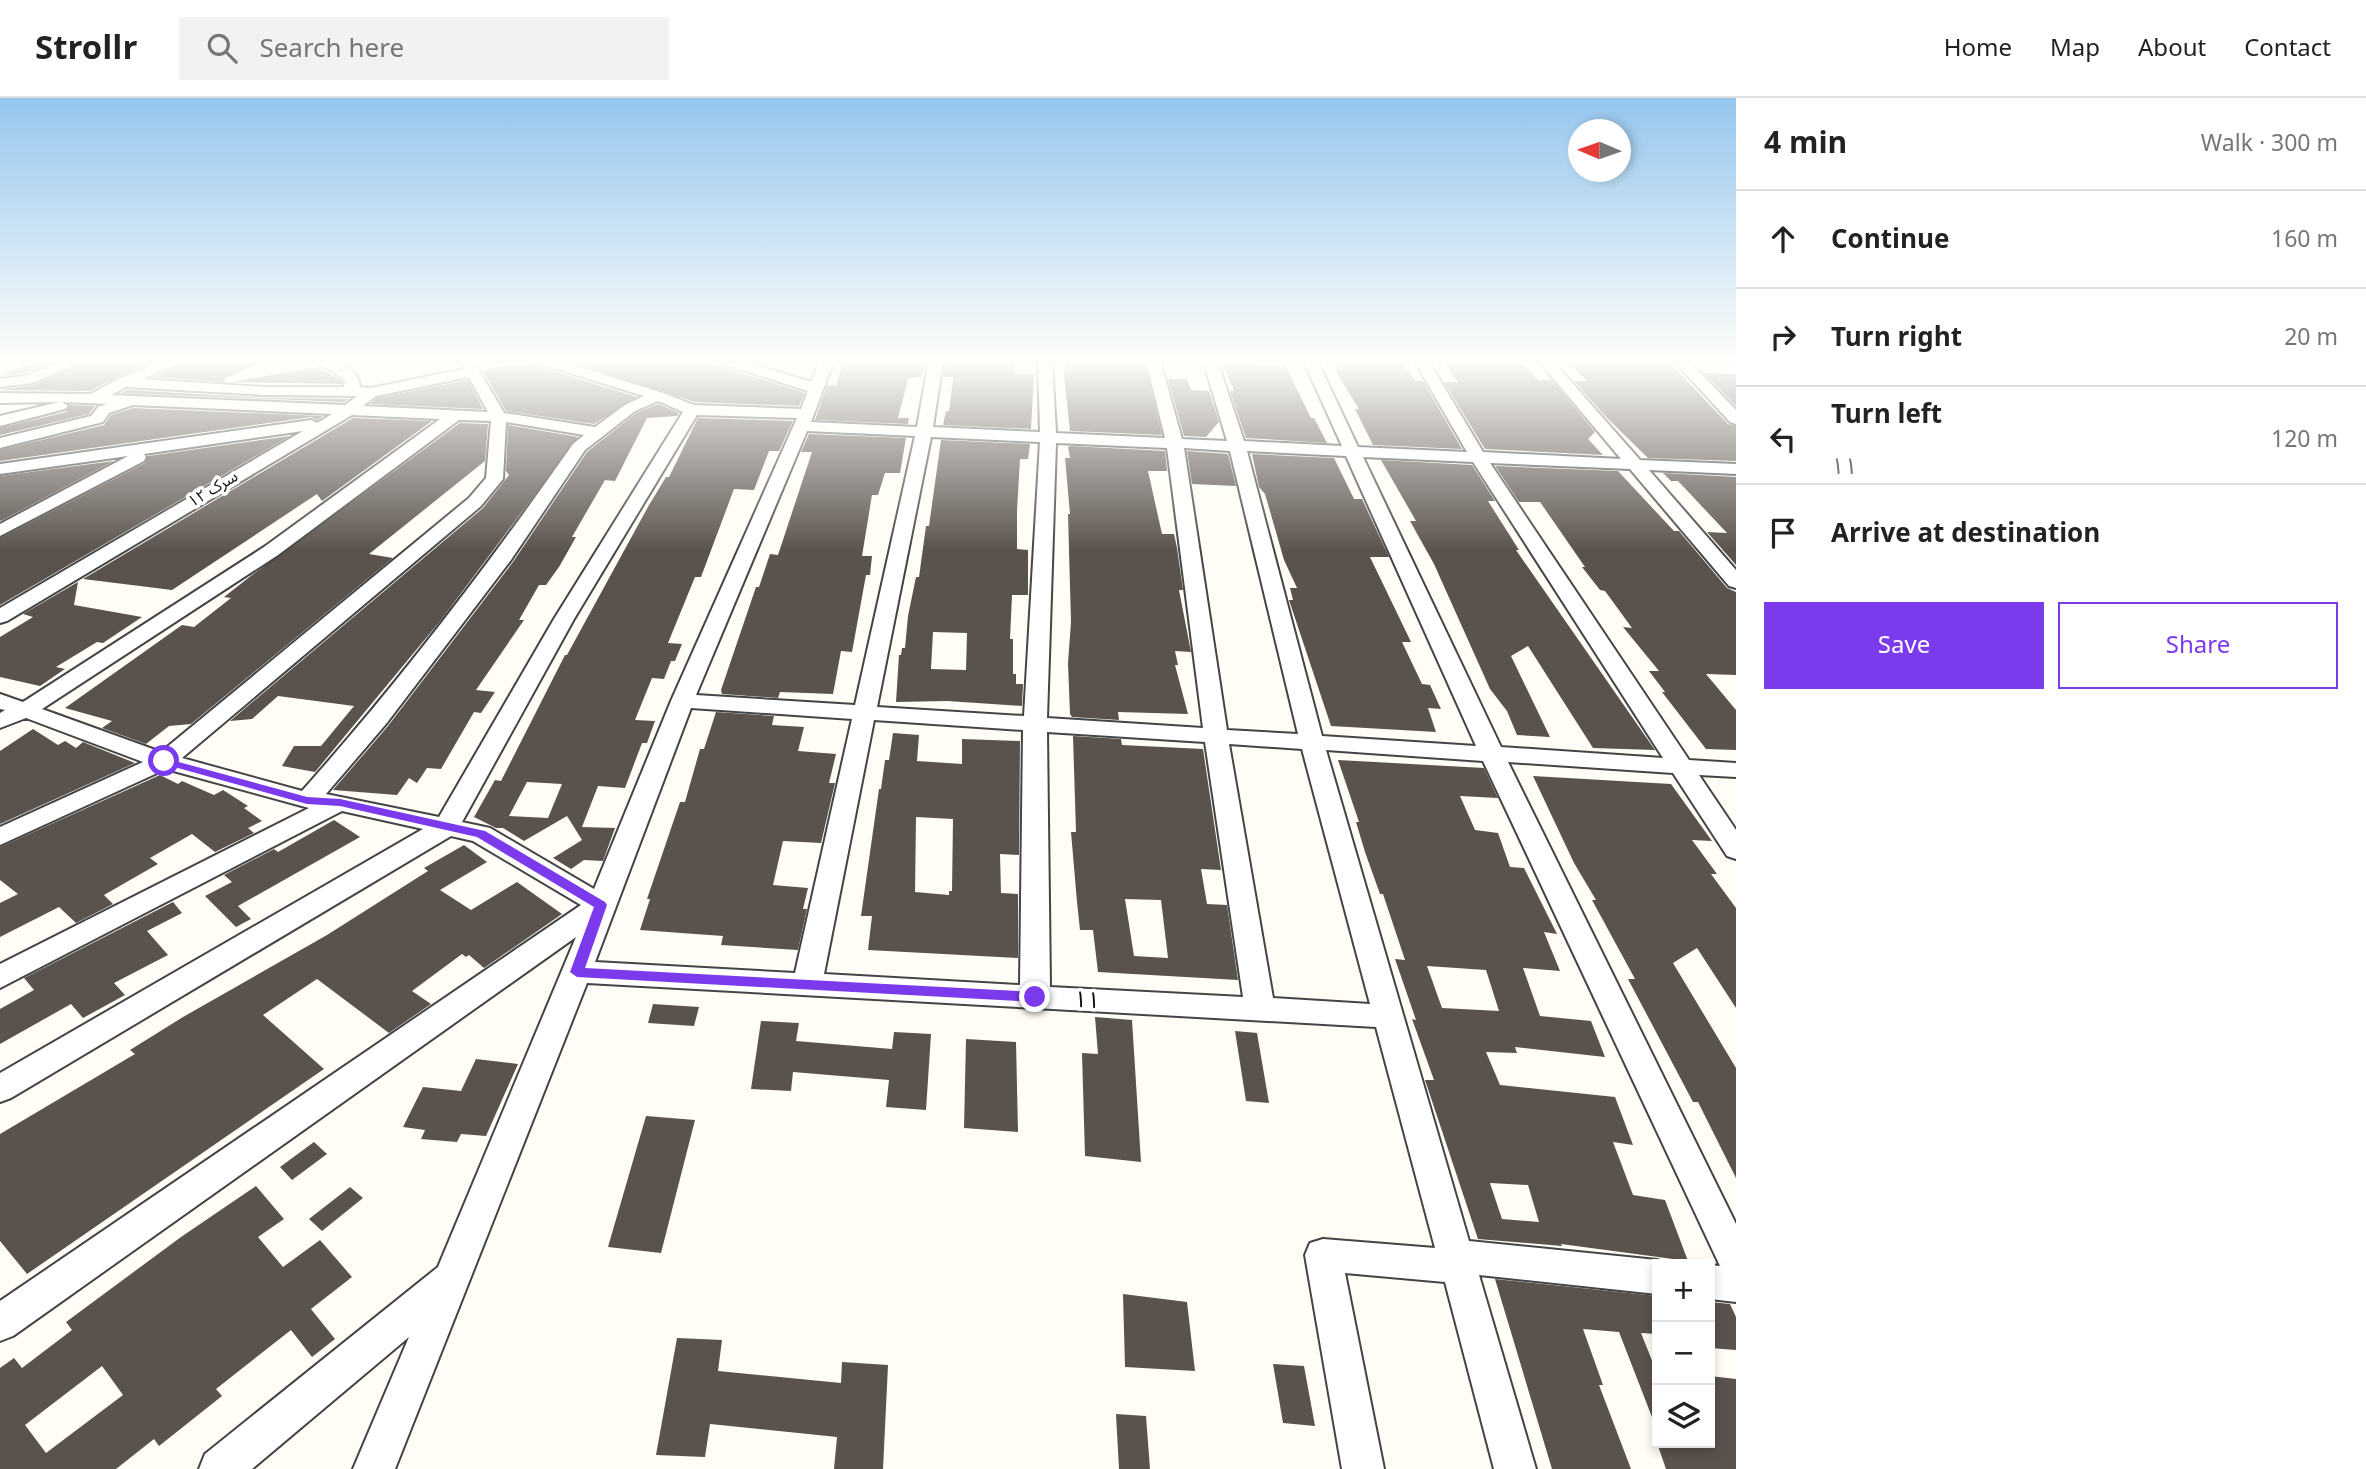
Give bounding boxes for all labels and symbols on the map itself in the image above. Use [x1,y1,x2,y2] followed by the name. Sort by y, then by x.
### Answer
[1568,119,1631,182] north arrow
[181,460,245,518] street label: سرک ۱۲
[148,745,179,776] route start
[1073,975,1101,1025] street label: ۱۱
[1019,981,1050,1012] route end

